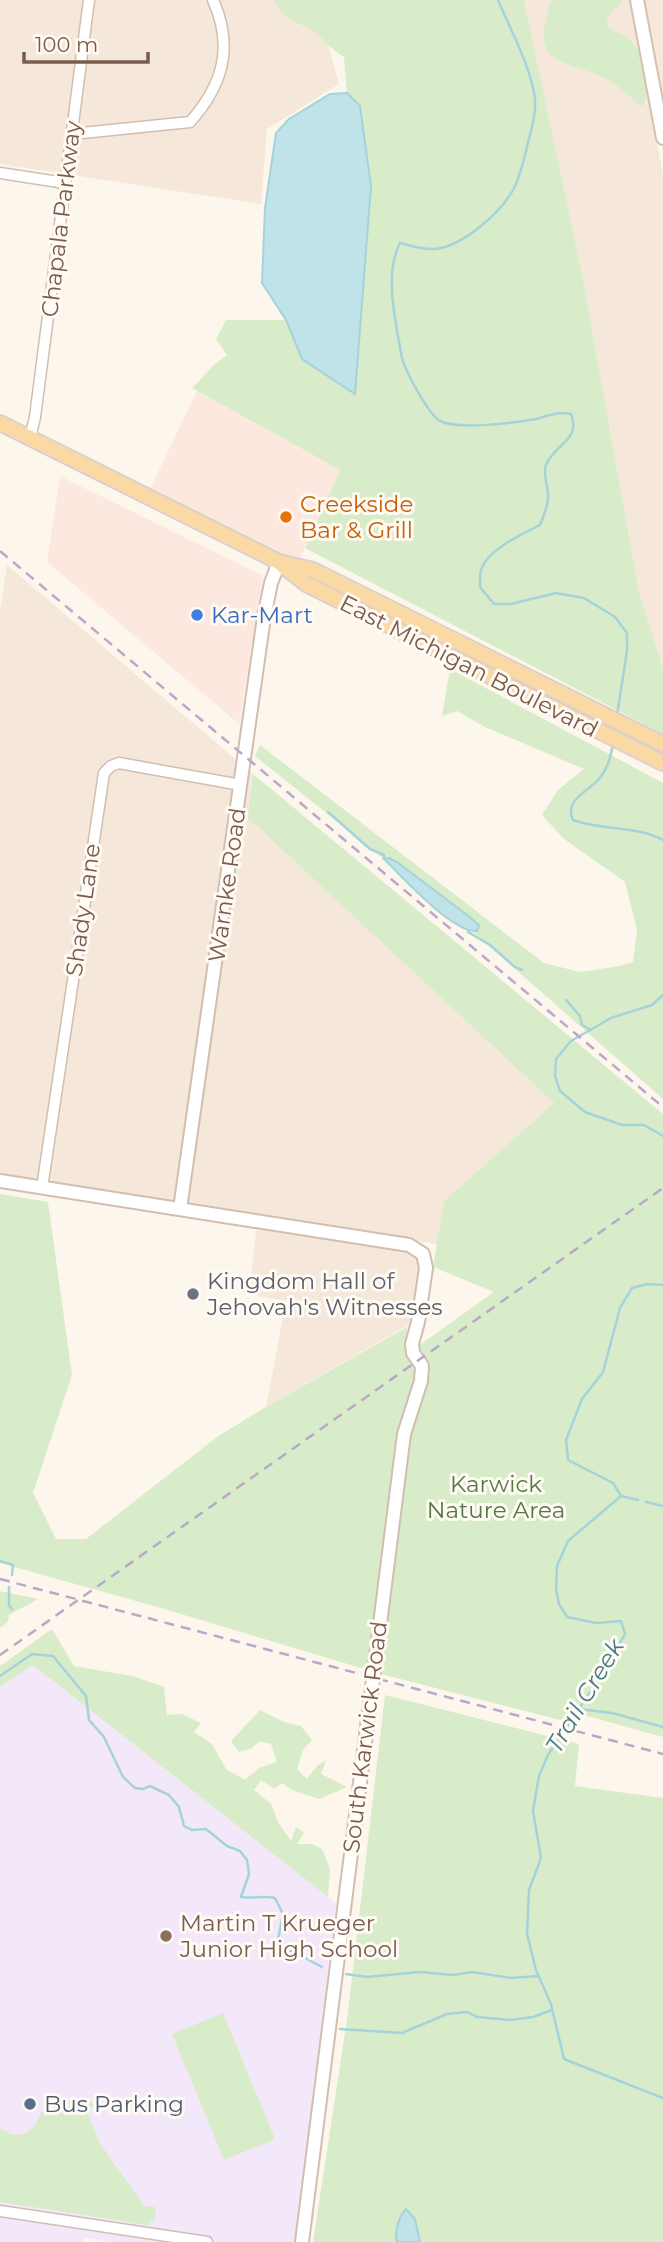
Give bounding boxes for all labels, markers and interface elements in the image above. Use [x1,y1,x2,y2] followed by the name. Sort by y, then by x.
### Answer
[24,21,149,65] scale bar
[35,32,98,57] text: 100 m
[35,119,87,319] street label: Chapala Parkway
[300,490,413,544] place label: Creekside Bar & Grill
[278,509,294,525] marker: Creekside Bar & Grill
[335,589,603,743] street label: East Michigan Boulevard
[211,601,313,629] place label: Kar-Mart
[189,607,205,623] marker: Kar-Mart
[202,806,252,964] street label: Warnke Road
[60,842,106,978] street label: Shady Lane
[206,1267,443,1321] place label: Kingdom Hall of Jehovah's Witnesses
[185,1286,201,1302] marker: Kingdom Hall of Jehovah's Witnesses
[427,1470,565,1524] park label: Karwick Nature Area
[337,1620,393,1854] street label: South Karwick Road
[539,1632,631,1758] water label: Trail Creek
[179,1909,398,1963] place label: Martin T Krueger Junior High School
[158,1928,174,1944] marker: Martin T Krueger Junior High School
[44,2090,184,2118] place label: Bus Parking
[22,2096,38,2112] marker: Bus Parking

